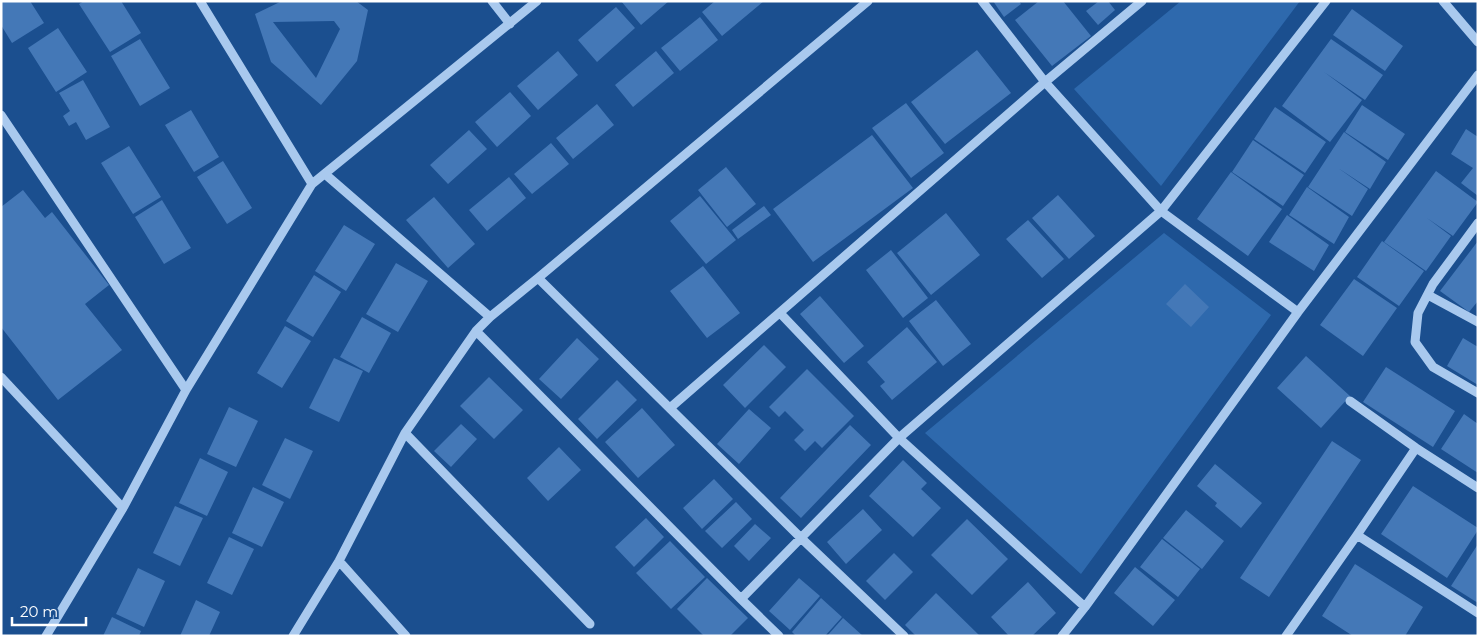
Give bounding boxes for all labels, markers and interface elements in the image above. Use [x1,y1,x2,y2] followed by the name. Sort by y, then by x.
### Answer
[12,594,86,626] scale bar
[20,602,58,621] text: 20 m

